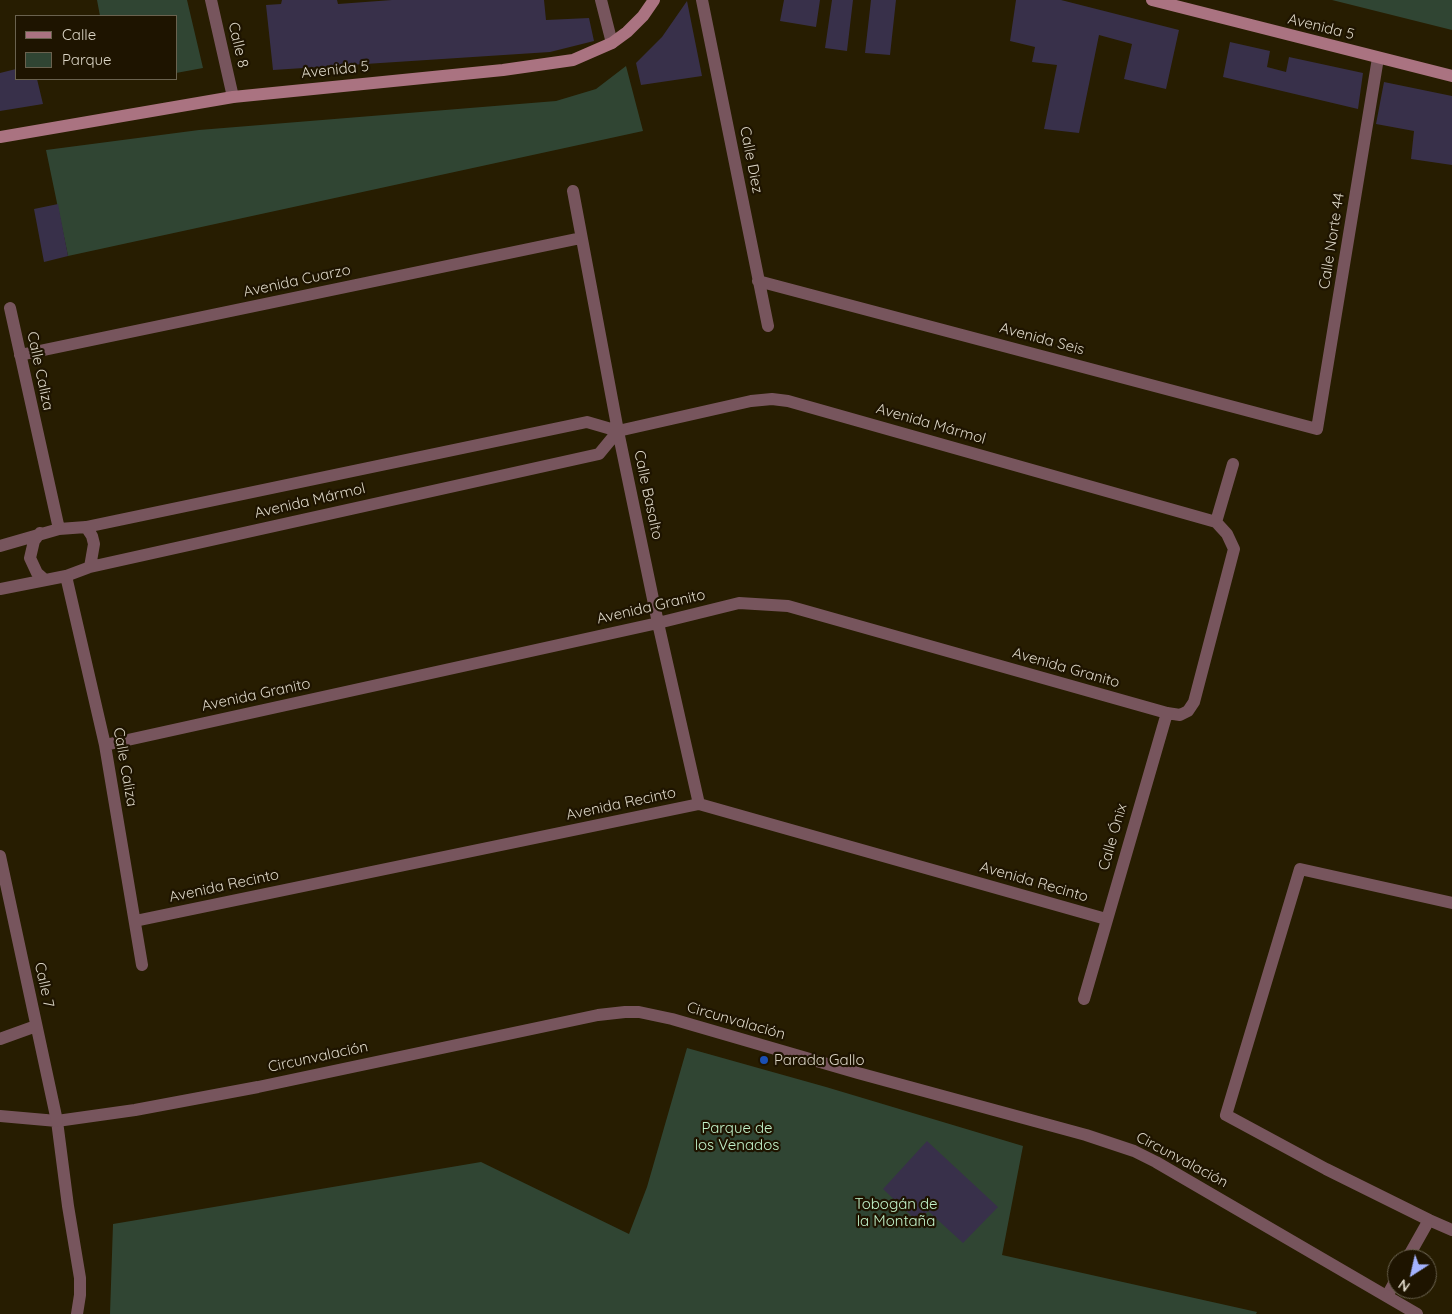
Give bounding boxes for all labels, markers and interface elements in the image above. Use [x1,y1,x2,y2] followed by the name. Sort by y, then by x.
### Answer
[1286,10,1356,44] street label: Avenida 5
[15,15,178,80] legend
[224,20,252,70] street label: Calle 8
[62,25,96,44] text: Calle
[62,50,112,69] text: Parque
[300,57,370,83] street label: Avenida 5
[736,125,766,195] street label: Calle Diez
[1315,192,1349,290] street label: Calle Norte 44
[242,261,352,301] street label: Avenida Cuarzo
[998,319,1086,359] street label: Avenida Seis
[23,330,57,412] street label: Calle Caliza
[874,400,988,448] street label: Avenida Mármol
[630,449,666,541] street label: Calle Basalto
[253,479,367,523] street label: Avenida Mármol
[595,586,707,628] street label: Avenida Granito
[1010,644,1122,692] street label: Avenida Granito
[200,675,312,715] street label: Avenida Granito
[109,726,141,808] street label: Calle Caliza
[564,784,678,824] street label: Avenida Recinto
[1095,801,1131,873] street label: Calle Ónix
[978,858,1090,906] street label: Avenida Recinto
[167,866,281,906] street label: Avenida Recinto
[30,961,58,1009] street label: Calle 7
[685,998,787,1044] street label: Circunvalación
[266,1038,370,1076] street label: Circunvalación
[774,1051,864,1069] place label: Parada Gallo
[758,1054,770,1066] marker: Parada Gallo
[695,1119,779,1154] park label: Parque de los Venados
[1133,1128,1231,1192] street label: Circunvalación
[854,1195,938,1230] park label: Tobogán de la Montaña
[1387,1249,1437,1299] north arrow
[1395,1275,1413,1296] text: N

